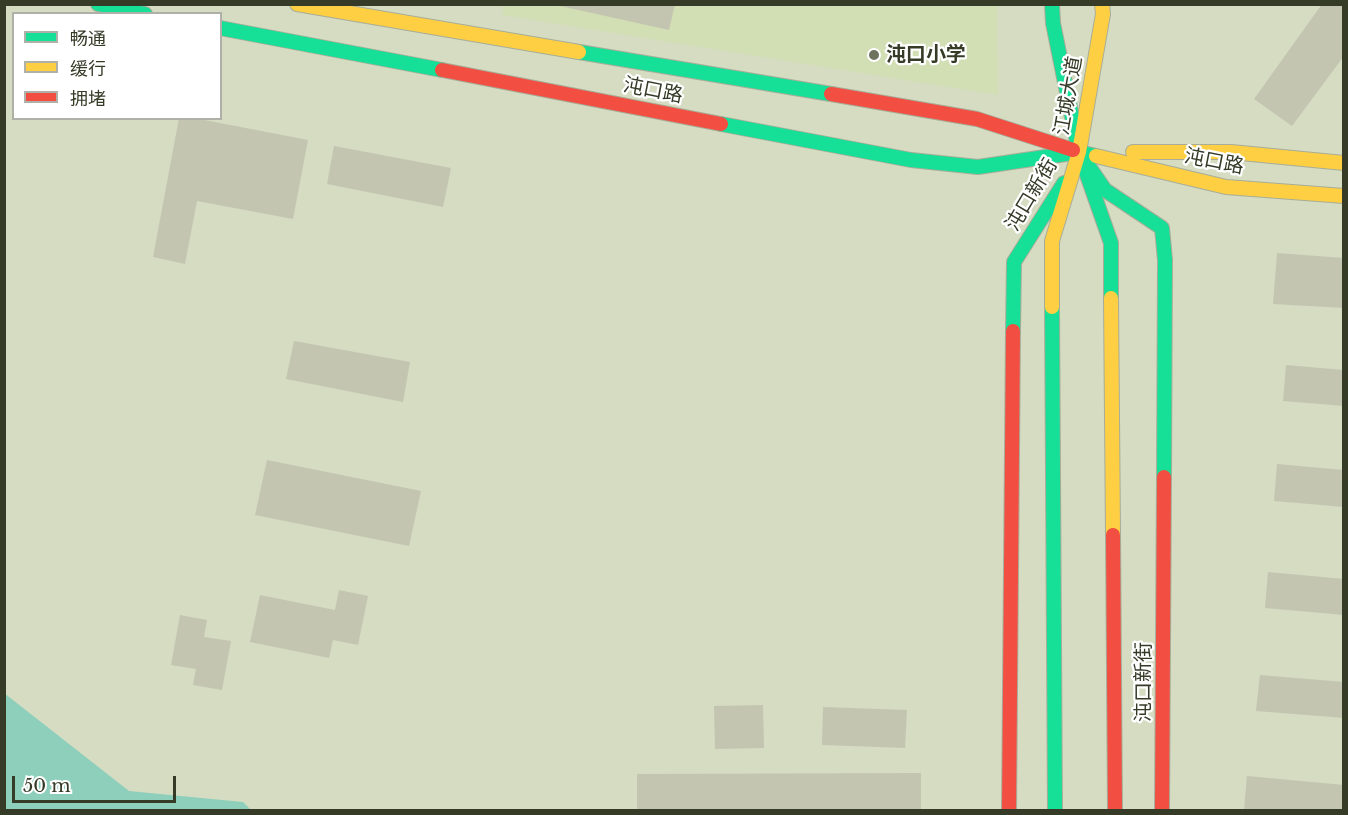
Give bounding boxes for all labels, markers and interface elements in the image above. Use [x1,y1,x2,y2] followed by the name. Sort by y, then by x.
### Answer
[12,12,222,120] legend
[70,28,106,50] text: 畅通
[886,43,966,67] place label: 沌口小学
[867,48,881,62] marker: 沌口小学
[1050,55,1088,137] street label: 江城大道
[70,58,106,80] text: 缓行
[621,73,685,109] street label: 沌口路
[70,88,106,110] text: 拥堵
[1182,144,1246,180] street label: 沌口路
[1001,155,1063,235] street label: 沌口新街
[1132,642,1156,722] street label: 沌口新街
[15,764,178,802] scale bar
[23,775,71,797] text: 50 m

